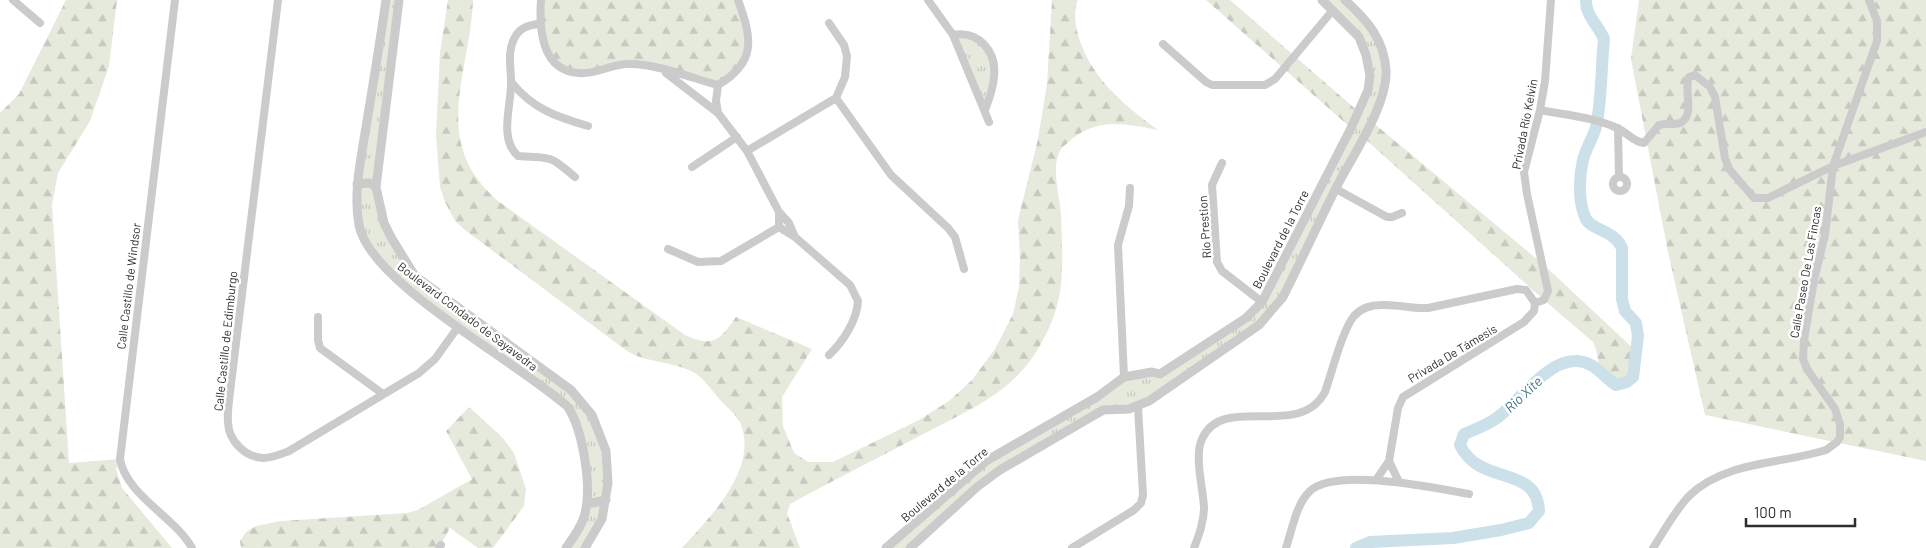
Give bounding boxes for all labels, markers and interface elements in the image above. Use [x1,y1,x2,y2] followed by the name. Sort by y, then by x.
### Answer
[1508,78,1540,170] street label: Privada Río Kelvin
[1249,187,1311,291] street label: Boulevard de la Torre
[1195,195,1213,259] street label: Río Prestion
[1786,205,1824,339] street label: Calle Paseo De Las Fincas
[113,221,143,350] street label: Calle Castillo de Windsor
[395,259,541,373] street label: Boulevard Condado de Sayavedra
[211,270,239,412] street label: Calle Castillo de Edimburgo
[1405,321,1499,385] street label: Privada De Támesis
[1501,372,1545,416] water label: Rio Xite
[898,444,990,524] street label: Boulevard de la Torre
[1746,496,1855,528] scale bar
[1754,503,1792,521] text: 100 m

